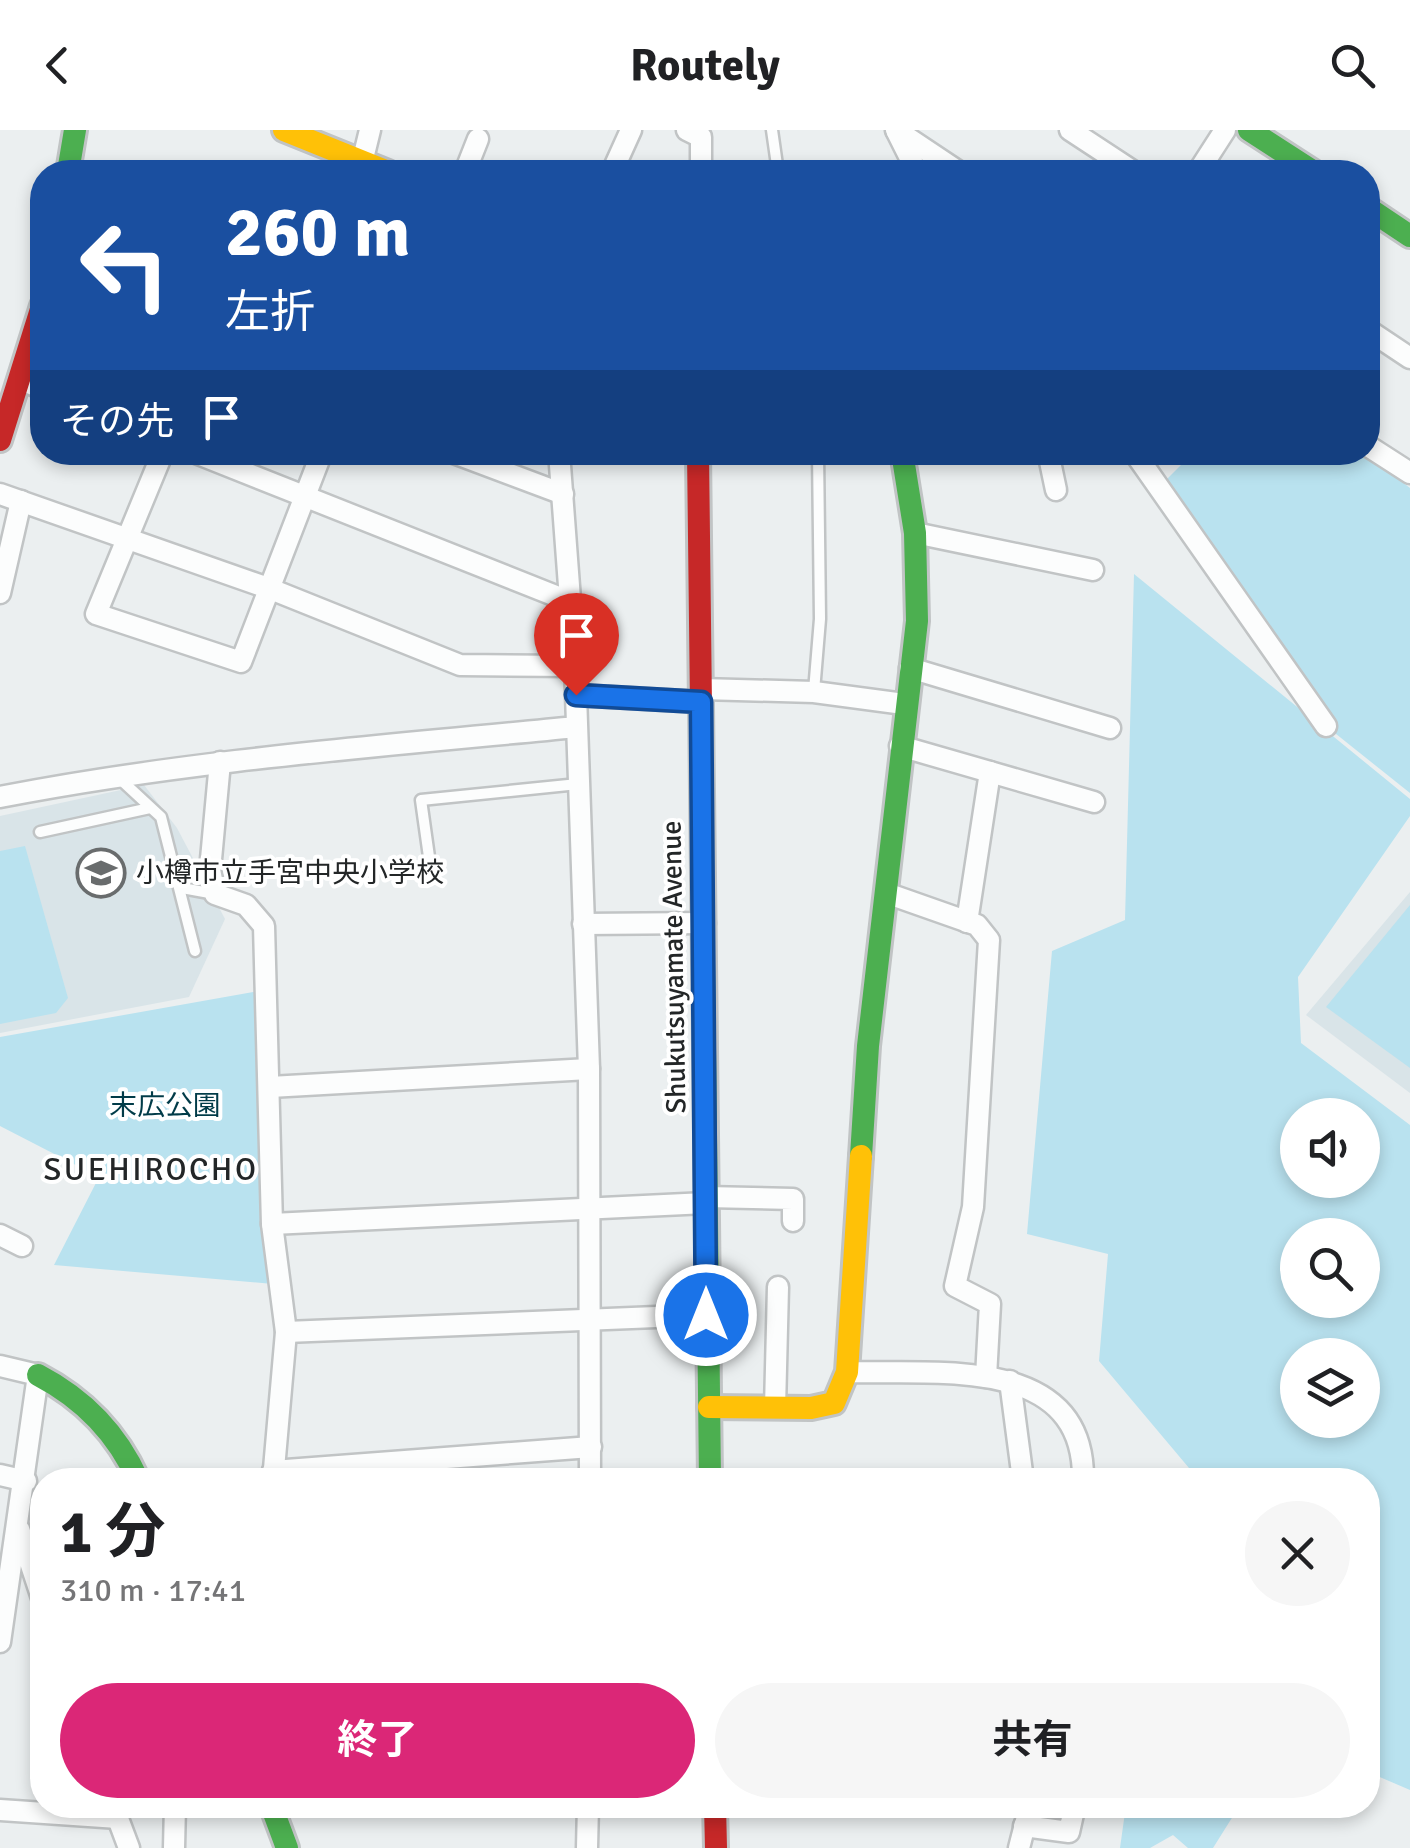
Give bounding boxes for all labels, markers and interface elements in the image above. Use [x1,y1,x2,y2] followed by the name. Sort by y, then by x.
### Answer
[30,38,85,93] icon: back
[630,38,780,93] text: Routely
[1325,38,1380,93] icon: search
[225,189,410,275] text: 260 m
[60,200,190,330] icon: left
[225,285,315,340] text: 左折
[194,390,249,445] icon: arrive
[60,398,174,445] text: その先
[534,593,619,696] pin
[549,608,604,663] icon: arrive
[654,820,694,1114] street label: Shukutsuyamate Avenue
[75,847,127,899] school or university icon: 小樽市立手宮中央小学校
[136,856,444,890] place label: 小樽市立手宮中央小学校
[109,1089,221,1123] park label: 末広公園
[1280,1098,1380,1438] map controls
[1280,1098,1380,1198] button: sound
[43,1150,259,1189] district label: SUEHIROCHO
[1280,1218,1380,1318] button: search
[654,1263,758,1367] position arrow
[1280,1338,1380,1438] button: layers
[60,1496,166,1570] text: 1 分
[1245,1501,1350,1606] button: close
[60,1571,246,1610] text: 310 m · 17:41
[60,1683,695,1798] button: 終了
[715,1683,1350,1798] button: 共有

